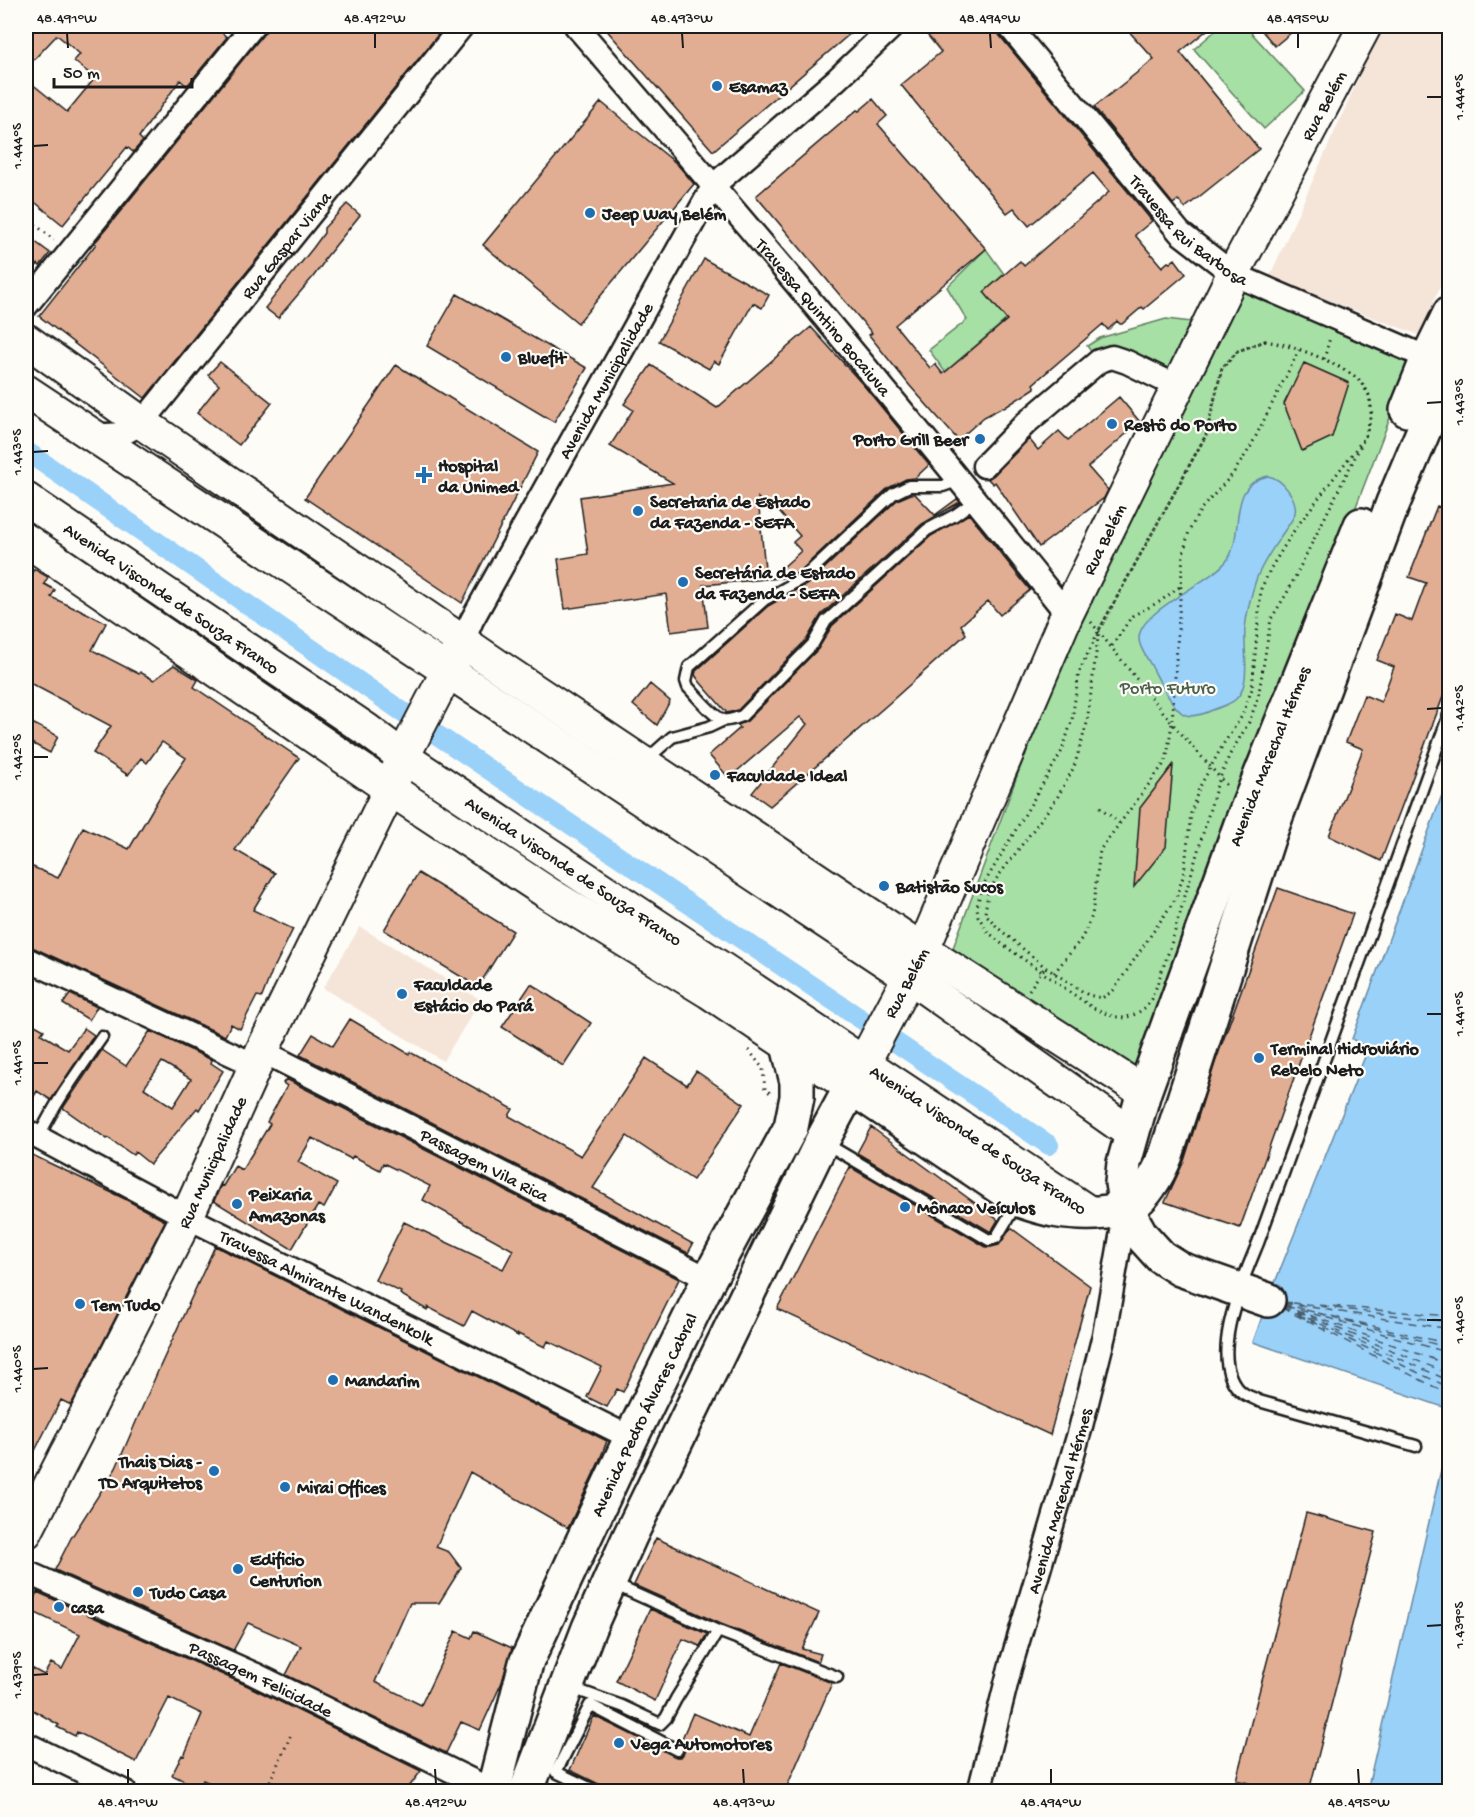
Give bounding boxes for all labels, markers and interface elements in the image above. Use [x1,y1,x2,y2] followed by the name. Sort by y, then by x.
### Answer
[37,10,97,28] text: 48.491°W
[344,10,406,28] text: 48.492°W
[651,10,713,28] text: 48.493°W
[959,10,1021,28] text: 48.494°W
[1267,10,1329,28] text: 48.495°W
[54,51,192,89] scale bar
[63,64,100,85] text: 50 m
[1298,67,1352,145] street label: Rua Belém
[1451,74,1469,121] text: 1.444°S
[729,78,789,99] place label: Esamaz
[710,79,724,93] marker: Esamaz
[9,123,27,170] text: 1.444°S
[1123,171,1251,292] street label: Travessa Rui Barbosa
[238,187,338,304] street label: Rua Gaspar Viana
[601,205,726,226] place label: Jeep Way Belém
[583,206,597,220] marker: Jeep Way Belém
[749,234,895,402] street label: Travessa Quintino Bocaiuva
[556,299,660,464] street label: Avenida Municipalidade
[517,349,567,370] place label: Bluefit
[499,350,513,364] marker: Bluefit
[1451,379,1469,426] text: 1.443°S
[1123,416,1237,437] place label: Restô do Porto
[1105,417,1119,431] marker: Restô do Porto
[9,429,27,476] text: 1.443°S
[852,431,971,452] place label: Porto Grill Beer
[973,432,987,446] marker: Porto Grill Beer
[438,457,521,499] place label: Hospital da Unimed
[415,466,433,484] marker: Hospital da Unimed
[650,493,811,535] place label: Secretaria de Estado da Fazenda - SEFA
[1080,501,1132,579] street label: Rua Belém
[631,504,645,518] marker: Secretaria de Estado da Fazenda - SEFA
[58,519,282,680] street label: Avenida Visconde de Souza Franco
[695,564,856,606] place label: Secretária de Estado da Fazenda - SEFA
[676,575,690,589] marker: Secretária de Estado da Fazenda - SEFA
[1226,663,1317,850] street label: Avenida Marechal Hérmes
[1119,679,1216,700] park label: Porto Futuro
[1451,685,1469,732] text: 1.442°S
[9,734,27,781] text: 1.442°S
[726,767,848,788] place label: Faculdade Ideal
[708,768,722,782] marker: Faculdade Ideal
[460,793,685,952] street label: Avenida Visconde de Souza Franco
[895,878,1004,899] place label: Batistão Sucos
[877,879,891,893] marker: Batistão Sucos
[881,945,935,1023] street label: Rua Belém
[413,976,534,1018] place label: Faculdade Estácio do Pará
[395,987,409,1001] marker: Faculdade Estácio do Pará
[1451,992,1469,1037] text: 1.441°S
[1269,1040,1420,1082] place label: Terminal Hidroviário Rebelo Neto
[9,1041,27,1086] text: 1.441°S
[1252,1051,1266,1065] marker: Terminal Hidroviário Rebelo Neto
[865,1062,1090,1221] street label: Avenida Visconde de Souza Franco
[175,1093,253,1233] street label: Rua Municipalidade
[415,1125,552,1209] street label: Passagem Vila Rica
[248,1186,326,1228] place label: Peixaria Amazonas
[230,1197,244,1211] marker: Peixaria Amazonas
[917,1199,1036,1220] place label: Mônaco Veículos
[898,1200,912,1214] marker: Mônaco Veículos
[214,1226,438,1352] street label: Travessa Almirante Wandenkolk
[90,1296,161,1317] place label: Tem Tudo
[1451,1296,1469,1345] text: 1.440°S
[73,1297,87,1311] marker: Tem Tudo
[588,1310,704,1521] street label: Avenida Pedro Álvares Cabral
[9,1345,27,1394] text: 1.440°S
[345,1372,420,1393] place label: Mandarim
[326,1373,340,1387] marker: Mandarim
[1024,1405,1098,1597] street label: Avenida Marechal Hérmes
[97,1453,203,1495] place label: Thais Dias - TD Arquitetos
[207,1464,221,1478] marker: Thais Dias - TD Arquitetos
[297,1479,387,1500] place label: Mirai Offices
[278,1480,292,1494] marker: Mirai Offices
[249,1551,322,1593] place label: Edificio Centurion
[231,1562,245,1576] marker: Edificio Centurion
[148,1584,227,1605] place label: Tudo Casa
[131,1585,145,1599] marker: Tudo Casa
[71,1599,105,1620] place label: casa
[52,1600,66,1614] marker: casa
[1451,1602,1469,1649] text: 1.439°S
[184,1638,336,1724] street label: Passagem Felicidade
[9,1652,27,1699] text: 1.439°S
[630,1735,773,1756] place label: Vega Automotores
[612,1736,626,1750] marker: Vega Automotores
[98,1794,158,1812] text: 48.491°W
[405,1794,467,1812] text: 48.492°W
[713,1794,775,1812] text: 48.493°W
[1020,1794,1082,1812] text: 48.494°W
[1328,1794,1390,1812] text: 48.495°W

